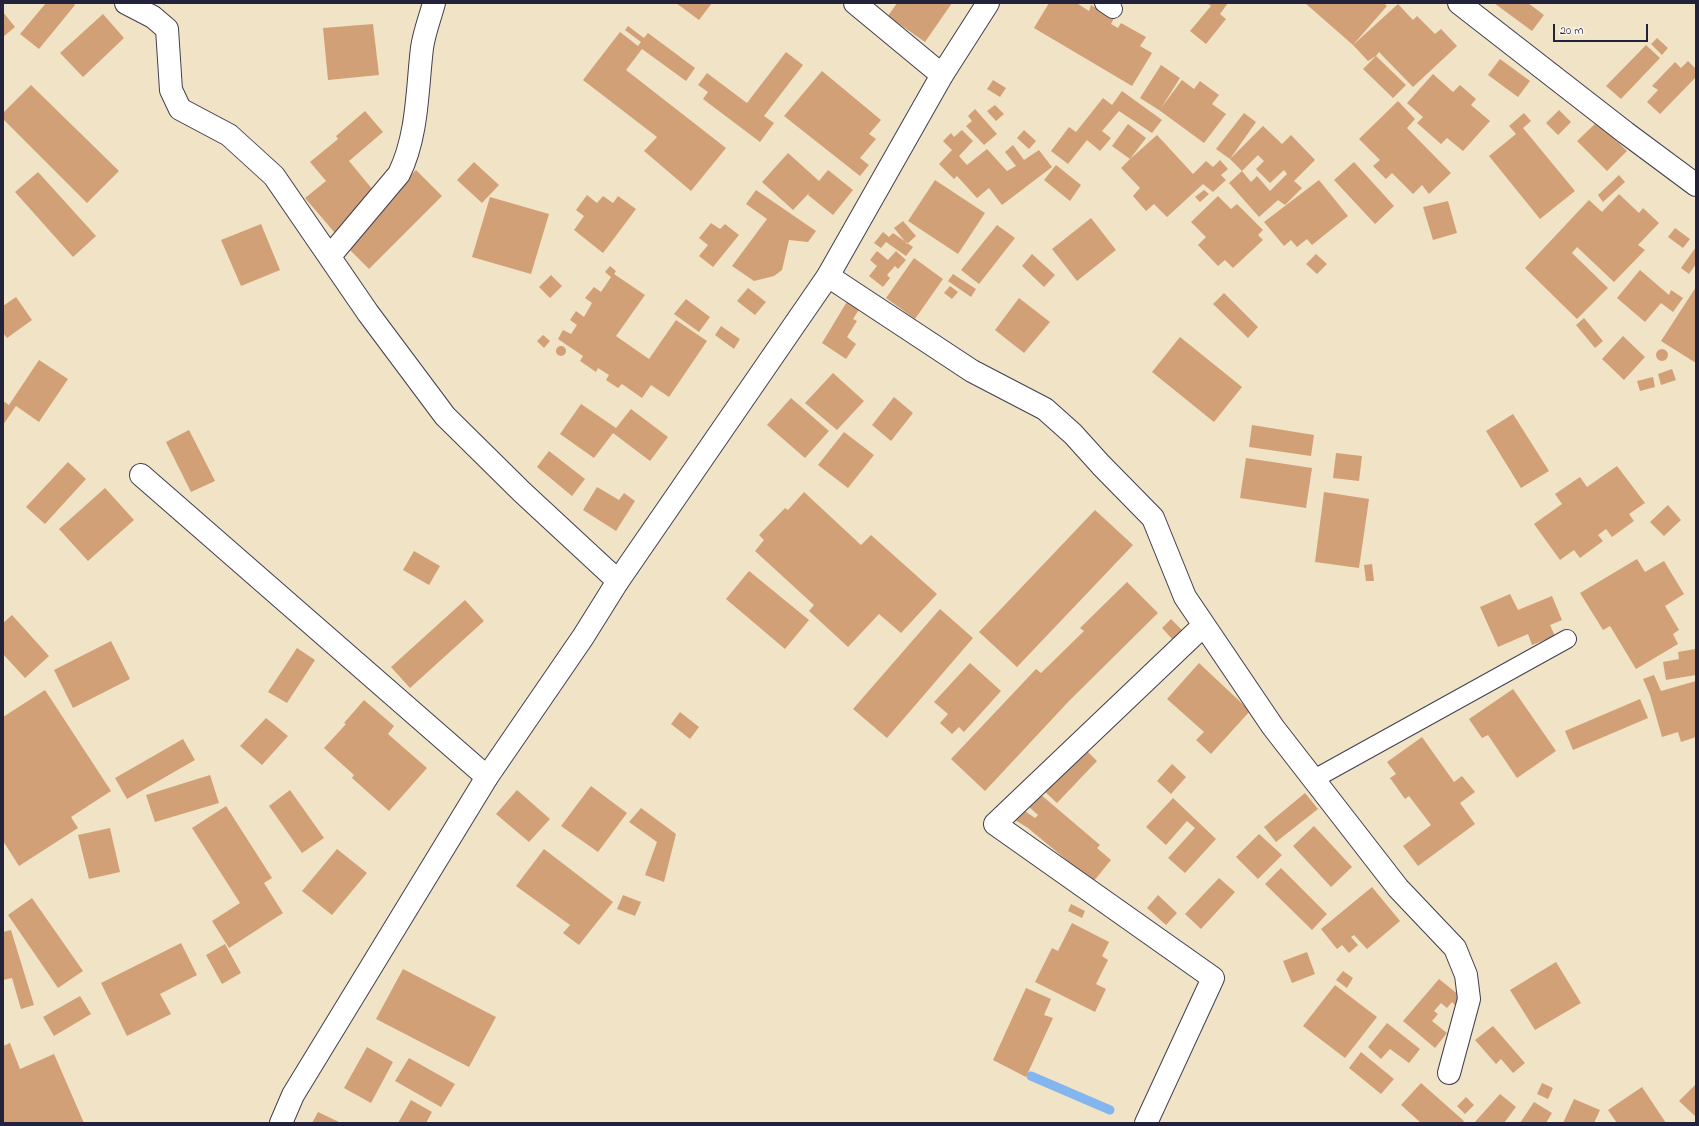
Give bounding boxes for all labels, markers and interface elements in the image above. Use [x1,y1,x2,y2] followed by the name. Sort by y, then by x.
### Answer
[1555,16,1650,42] scale bar
[1560,22,1583,40] text: 20 m

